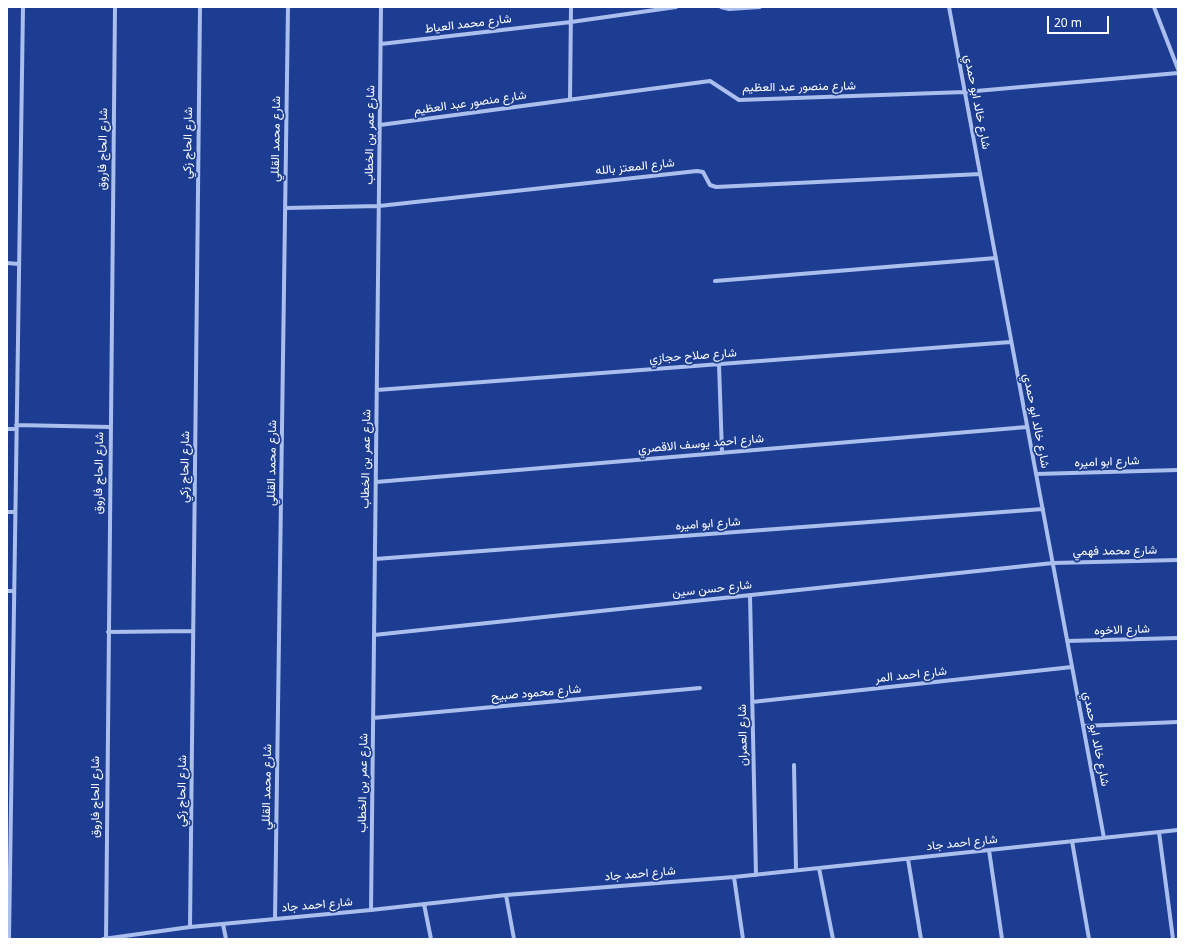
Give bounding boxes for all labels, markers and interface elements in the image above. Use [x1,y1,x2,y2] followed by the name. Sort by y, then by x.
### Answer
[1049,8,1111,34] scale bar
[424,12,512,36] street label: شارع محمد العياط
[1054,14,1082,31] text: 20 m
[961,54,993,150] street label: شارع خالد ابو حمدي
[742,79,856,95] street label: شارع منصور عبد العظيم
[362,85,378,185] street label: شارع عمر بن الخطاب
[413,88,527,118] street label: شارع منصور عبد العظيم
[268,96,284,182] street label: شارع محمد القللي
[180,107,196,179] street label: شارع الحاج زكي
[95,108,111,190] street label: شارع الحاج فاروق
[595,156,675,178] street label: شارع المعتز بالله
[649,346,737,366] street label: شارع صلاح حجازي
[1020,373,1052,469] street label: شارع خالد ابو حمدي
[358,409,374,509] street label: شارع عمر بن الخطاب
[264,420,280,506] street label: شارع محمد القللي
[177,431,193,503] street label: شارع الحاج زكي
[637,431,765,457] street label: شارع احمد يوسف الاقصري
[91,432,107,514] street label: شارع الحاج فاروق
[1074,454,1140,470] street label: شارع ابو اميره
[675,515,741,533] street label: شارع ابو اميره
[1073,543,1157,559] street label: شارع محمد فهمي
[671,578,753,600] street label: شارع حسن سين
[1094,622,1150,638] street label: شارع الاخوه
[874,664,948,686] street label: شارع احمد المر
[490,682,582,704] street label: شارع محمود صبيح
[1080,691,1112,787] street label: شارع خالد ابو حمدي
[735,704,751,766] street label: شارع العمران
[355,733,371,833] street label: شارع عمر بن الخطاب
[259,744,275,830] street label: شارع محمد القللي
[174,755,190,827] street label: شارع الحاج زكي
[89,756,103,838] street label: شارع الحاج فاروق
[926,832,998,854] street label: شارع احمد جاد
[604,864,676,884] street label: شارع احمد جاد
[281,895,353,915] street label: شارع احمد جاد

